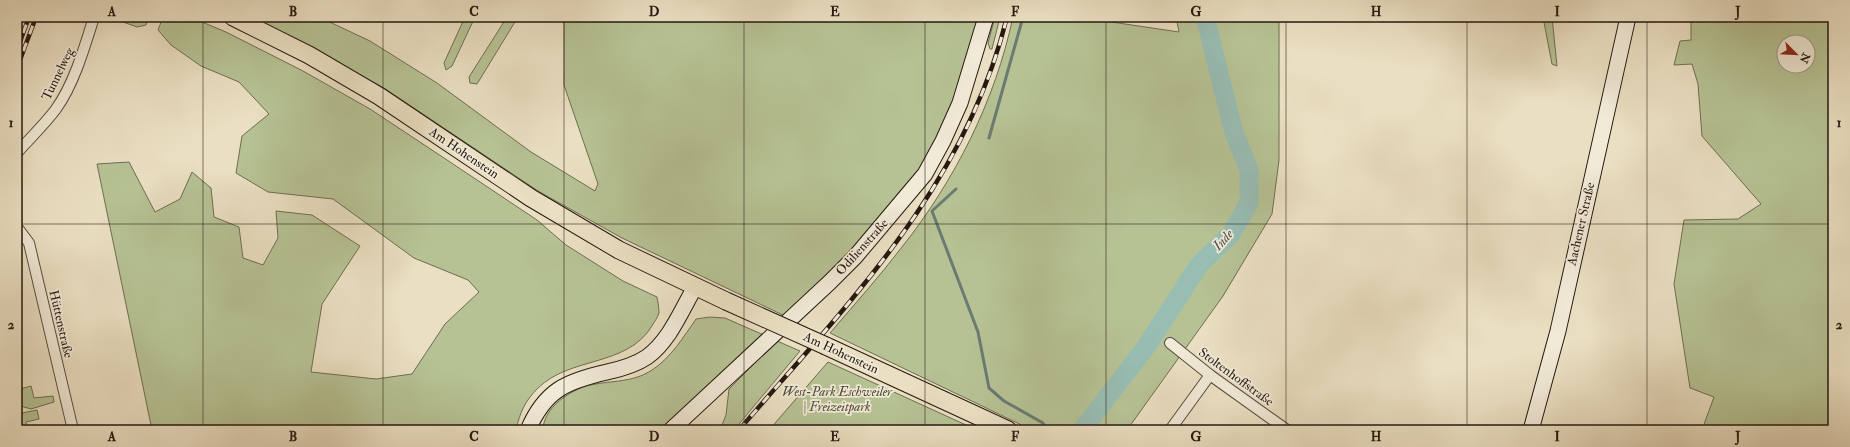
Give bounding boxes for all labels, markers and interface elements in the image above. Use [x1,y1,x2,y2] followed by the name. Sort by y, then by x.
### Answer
[107,4,117,20] text: A
[289,4,297,20] text: B
[469,4,479,20] text: C
[649,4,660,20] text: D
[830,4,840,20] text: E
[1011,4,1020,20] text: F
[1191,4,1202,20] text: G
[1371,4,1382,20] text: H
[1554,4,1560,20] text: I
[1734,4,1741,21] text: J
[1776,34,1816,74] north arrow
[38,44,78,103] street label: Tunnelweg
[1796,50,1813,66] text: N
[9,115,14,131] text: 1
[1837,115,1842,131] text: 1
[425,123,502,182] street label: Am Hohenstein
[1563,180,1598,268] street label: Aachener Straße
[832,215,892,279] street label: Odilienstraße
[1208,226,1237,255] water label: Inde
[45,289,77,360] street label: Hüttenstraße
[8,317,15,333] text: 2
[1836,317,1843,333] text: 2
[800,328,881,377] street label: Am Hohenstein
[1195,344,1277,410] street label: Stoltenhoffstraße
[782,384,893,415] park label: West-Park Eschweiler | Freizeitpark
[107,429,117,445] text: A
[289,429,297,445] text: B
[469,429,479,445] text: C
[649,429,660,445] text: D
[830,429,840,445] text: E
[1011,429,1020,445] text: F
[1191,429,1202,445] text: G
[1371,429,1382,445] text: H
[1554,429,1560,445] text: I
[1734,429,1741,446] text: J

